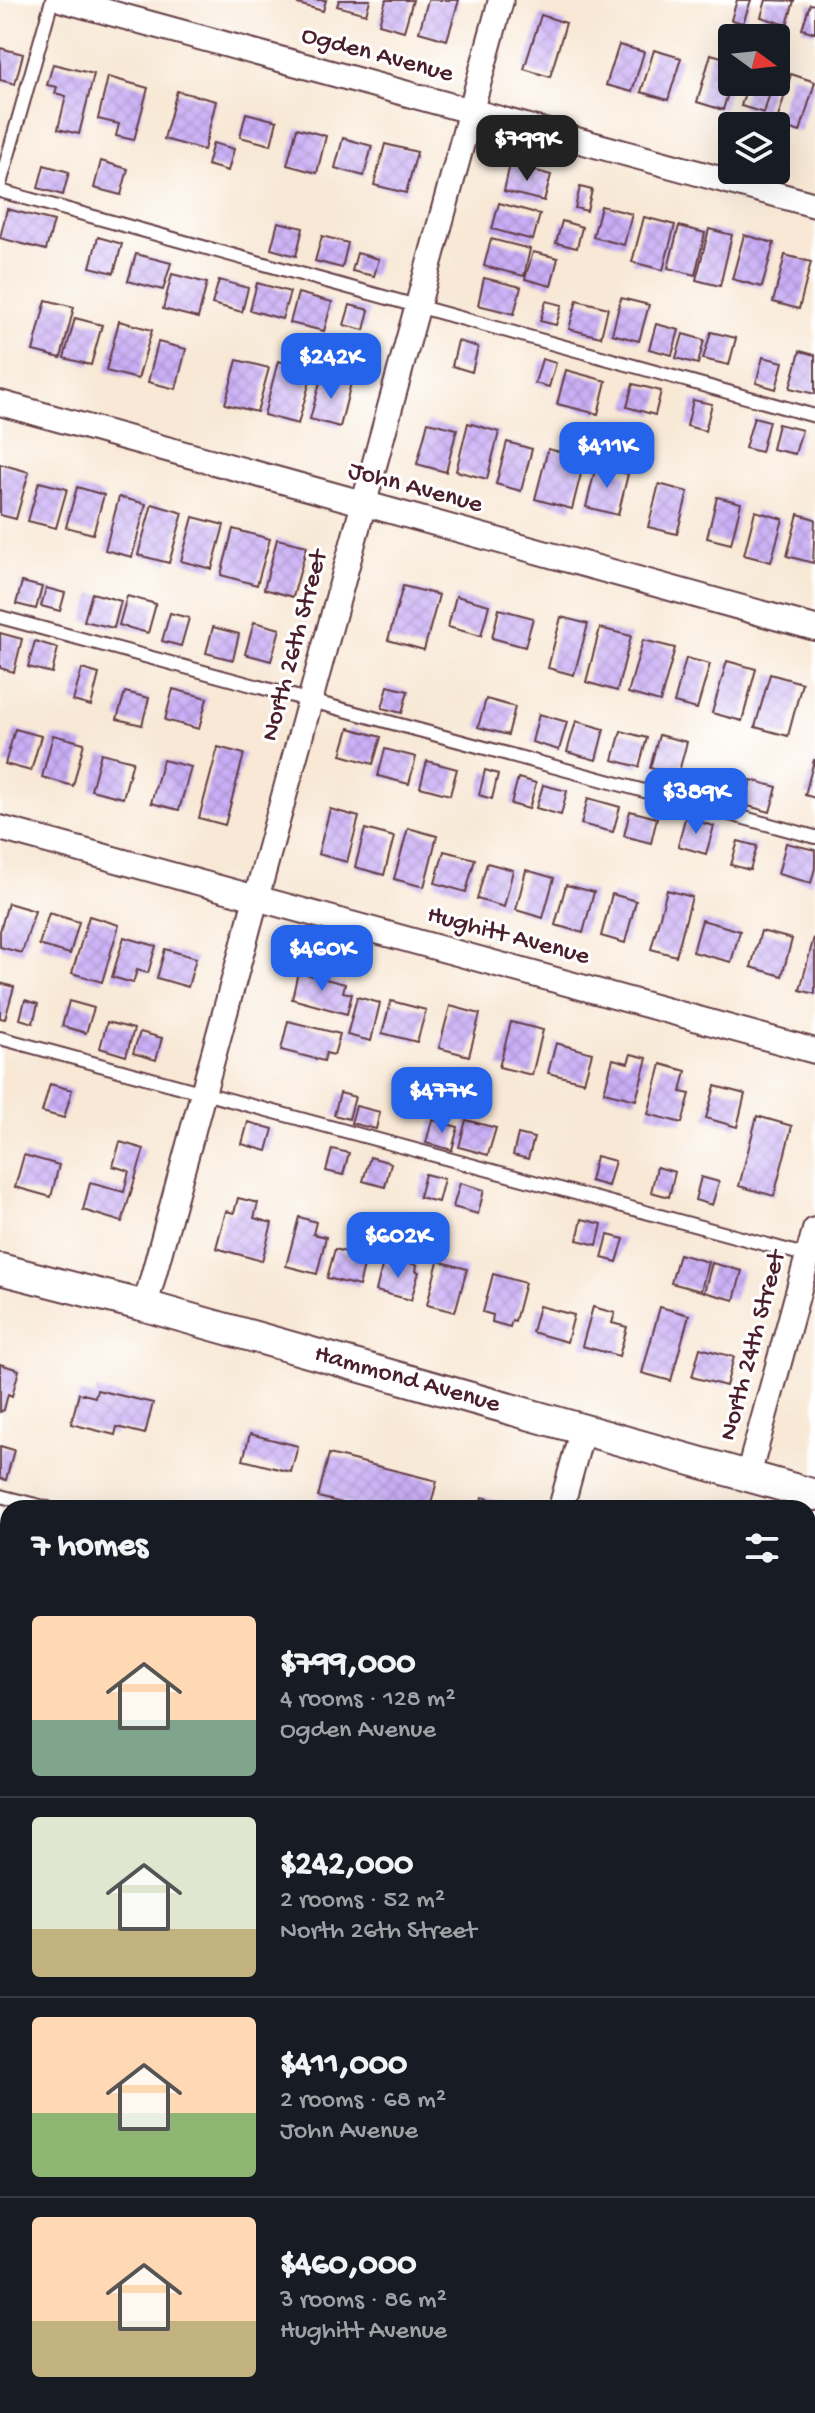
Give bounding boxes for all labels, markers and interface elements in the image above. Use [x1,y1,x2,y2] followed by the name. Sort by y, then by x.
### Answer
[298,21,457,91] street label: Ogden Avenue
[718,24,790,96] north arrow
[718,24,790,184] map controls
[718,112,790,184] button: layers
[471,115,583,183] pin: $799K
[494,125,560,156] text: $799K
[275,333,387,401] pin: $242K
[299,343,363,374] text: $242K
[551,422,663,490] pin: $411K
[577,432,637,463] text: $411K
[344,456,486,522] street label: John Avenue
[256,545,337,745] street label: North 26th Street
[640,768,752,836] pin: $389K
[663,778,729,809] text: $389K
[423,900,593,974] street label: Hughitt Avenue
[266,925,378,993] pin: $460K
[289,935,355,966] text: $460K
[386,1067,498,1135] pin: $477K
[409,1077,475,1108] text: $477K
[342,1212,454,1280] pin: $602K
[365,1222,431,1253] text: $602K
[714,1245,795,1444] street label: North 24th Street
[311,1339,504,1421] street label: Hammond Avenue
[740,1526,784,1570] icon: filters
[32,1528,148,1568] text: 7 homes
[280,1645,416,1685] text: $799,000
[96,1648,192,1744] icon: home
[280,1685,456,1716] text: 4 rooms · 128 m²
[280,1716,436,1747] text: Ogden Avenue
[280,1846,413,1886] text: $242,000
[96,1849,192,1945] icon: home
[280,1886,445,1917] text: 2 rooms · 52 m²
[280,1917,476,1948] text: North 26th Street
[280,2046,407,2086] text: $411,000
[96,2049,192,2145] icon: home
[280,2086,446,2117] text: 2 rooms · 68 m²
[280,2117,418,2148] text: John Avenue
[280,2246,417,2286] text: $460,000
[96,2249,192,2345] icon: home
[280,2286,447,2317] text: 3 rooms · 86 m²
[280,2317,447,2348] text: Hughitt Avenue

